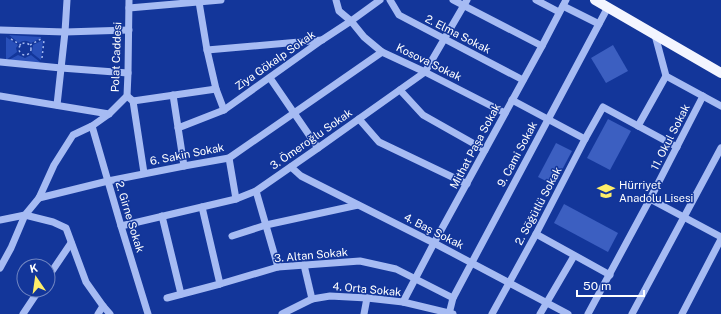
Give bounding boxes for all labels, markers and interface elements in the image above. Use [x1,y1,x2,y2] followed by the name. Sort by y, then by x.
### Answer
[423,12,493,56] street label: 2. Elma Sokak
[109,22,123,92] street label: Polat Caddesi
[233,28,317,92] street label: Ziya Gökalp Sokak
[394,41,464,83] street label: Kosova Sokak
[447,101,503,191] street label: Mithat Paşa Sokak
[648,102,692,172] street label: 11. Okul Sokak
[267,105,354,172] street label: 3. Ömeroğlu Sokak
[495,119,539,189] street label: 9. Cami Sokak
[149,141,225,167] street label: 6. Sakin Sokak
[512,165,564,247] street label: 2. Söğütlü Sokak
[619,179,693,204] place label: Hürriyet Anadolu Lisesi
[113,180,147,254] street label: 2. Girne Sokak
[596,181,616,201] school or university icon: Hürriyet Anadolu Lisesi
[402,211,466,252] street label: 4. Baş Sokak
[274,246,348,264] street label: 3. Altan Sokak
[16,258,56,298] north arrow
[29,261,39,275] text: K
[577,272,644,298] scale bar
[583,279,611,293] text: 50 m
[332,280,402,298] street label: 4. Orta Sokak

